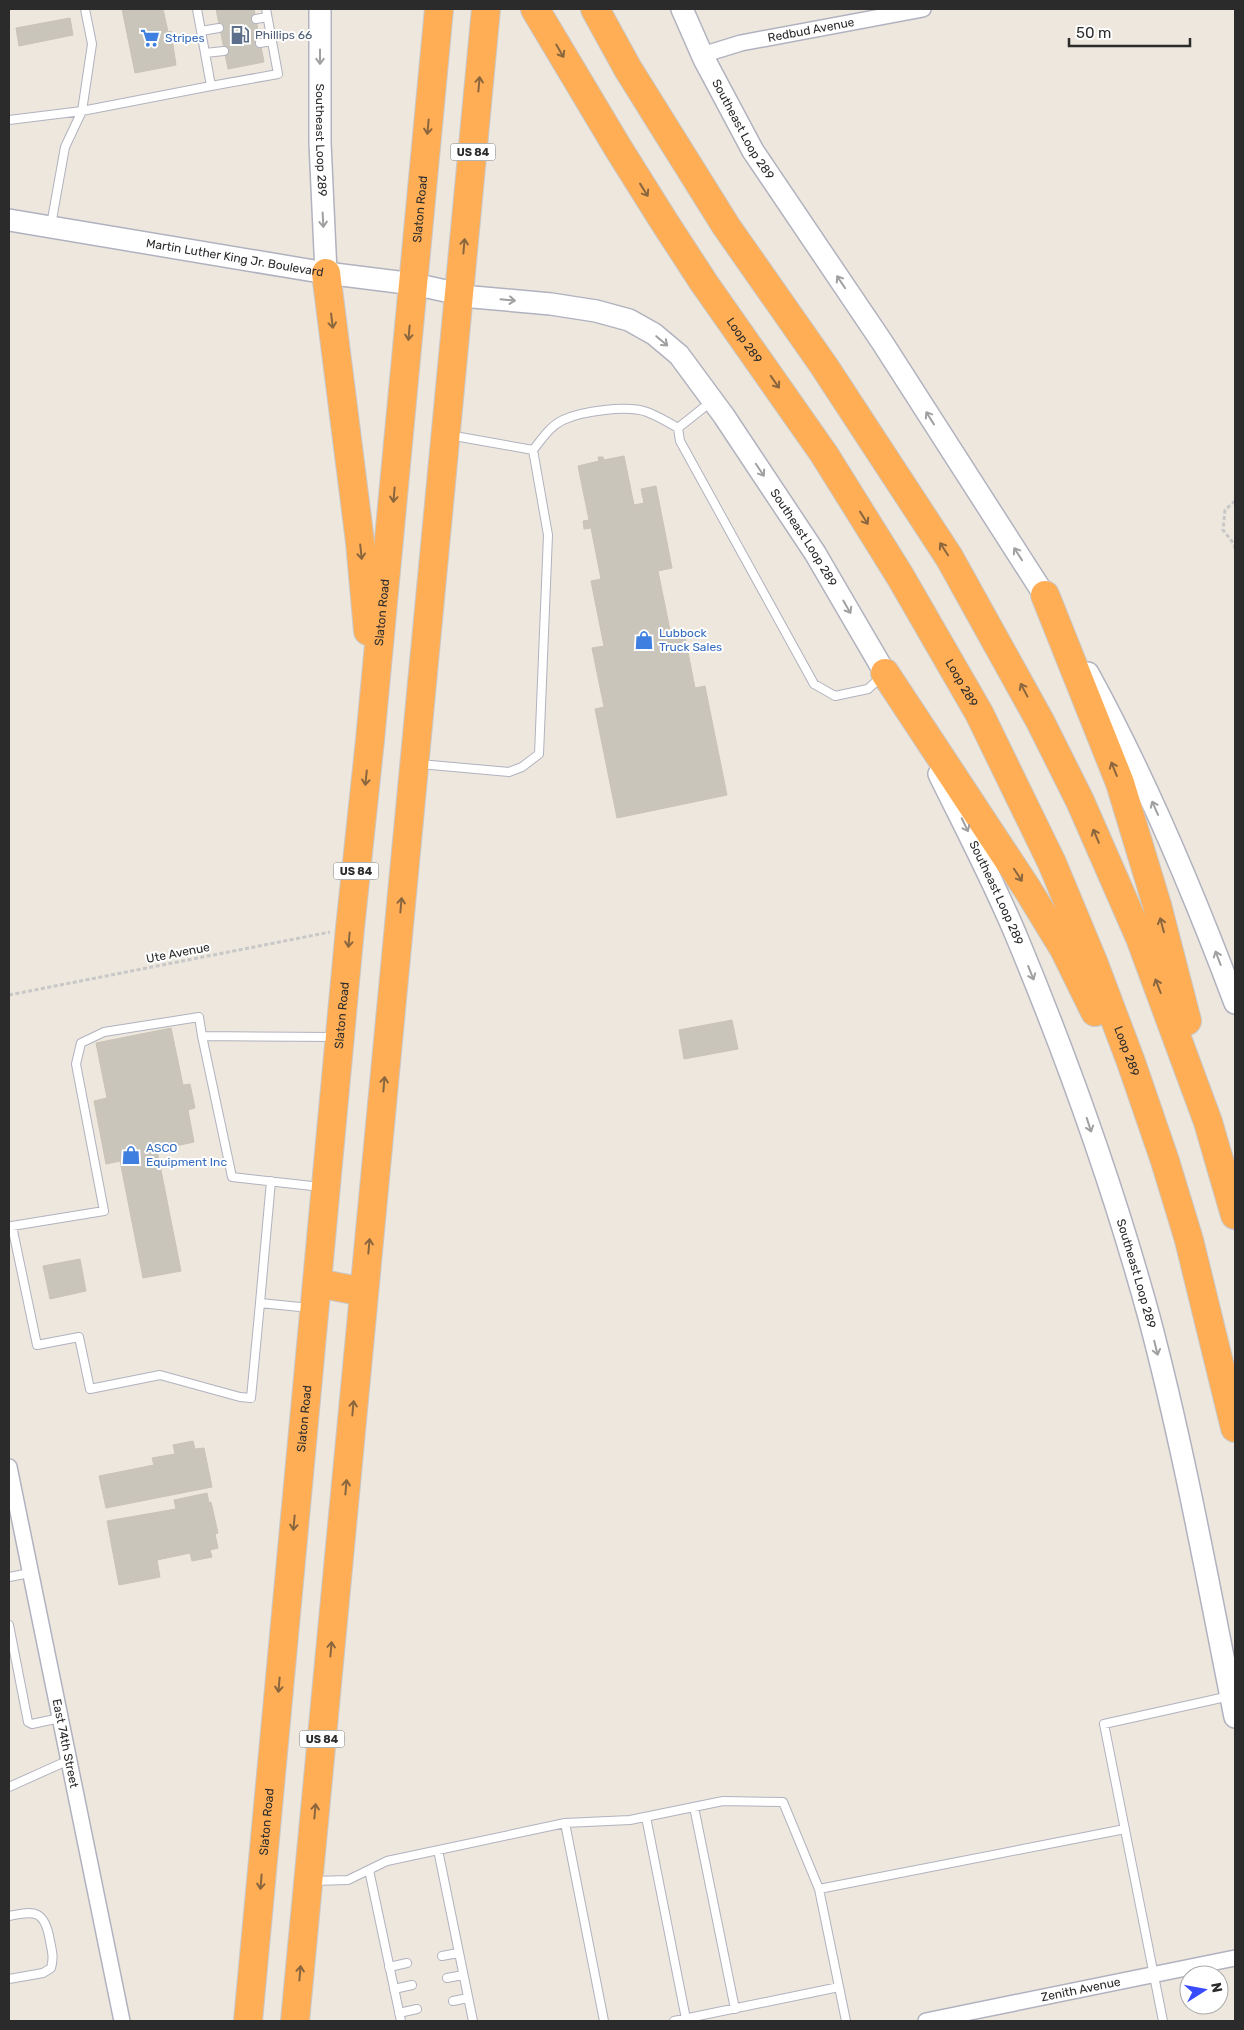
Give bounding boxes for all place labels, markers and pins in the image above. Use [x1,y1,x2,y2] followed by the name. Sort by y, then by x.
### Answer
[229,24,251,46] fuel station icon: Phillips 66
[139,27,161,49] supermarket icon: Stripes
[255,28,312,42] place label: Phillips 66
[165,31,205,45] place label: Stripes
[659,626,722,654] place label: Lubbock Truck Sales
[633,629,655,651] shop icon: Lubbock Truck Sales
[146,1141,227,1169] place label: ASCO Equipment Inc
[120,1144,142,1166] shop icon: ASCO Equipment Inc

